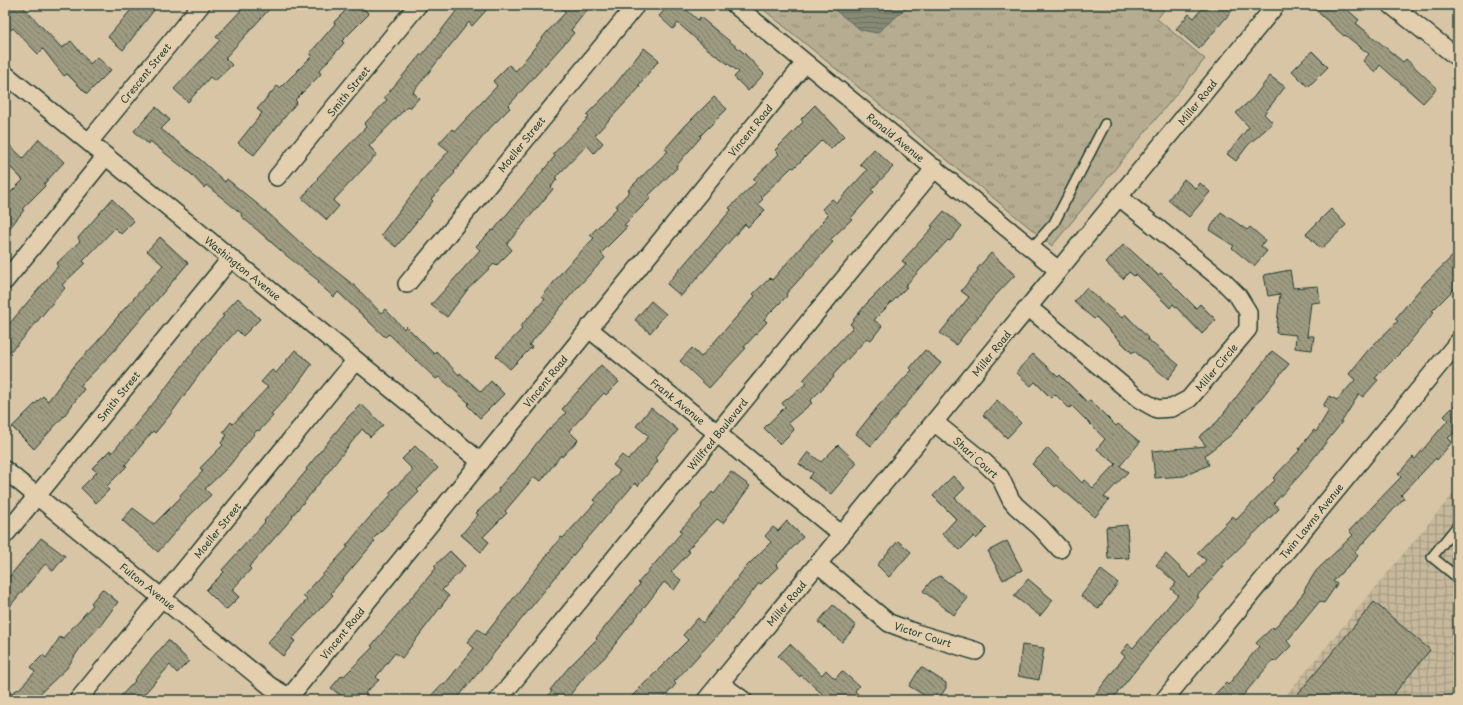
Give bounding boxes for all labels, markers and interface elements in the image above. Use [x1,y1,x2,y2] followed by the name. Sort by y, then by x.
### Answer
[116,40,174,106] street label: Crescent Street
[323,63,373,119] street label: Smith Street
[1174,76,1220,128] street label: Miller Road
[724,100,776,159] street label: Vincent Road
[864,109,929,165] street label: Ronald Avenue
[494,113,548,175] street label: Moeller Street
[202,232,285,304] street label: Washington Avenue
[968,327,1014,379] street label: Miller Road
[1191,339,1241,394] street label: Miller Circle
[519,351,571,410] street label: Vincent Road
[93,368,143,424] street label: Smith Street
[648,374,709,428] street label: Frank Avenue
[683,395,751,473] street label: Willfred Boulevard
[950,433,1002,481] street label: Shari Court
[1276,479,1347,562] street label: Twin Lawns Avenue
[190,499,244,561] street label: Moeller Street
[117,559,180,614] street label: Fulton Avenue
[763,577,809,629] street label: Miller Road
[316,603,368,662] street label: Vincent Road
[892,618,954,650] street label: Victor Court

